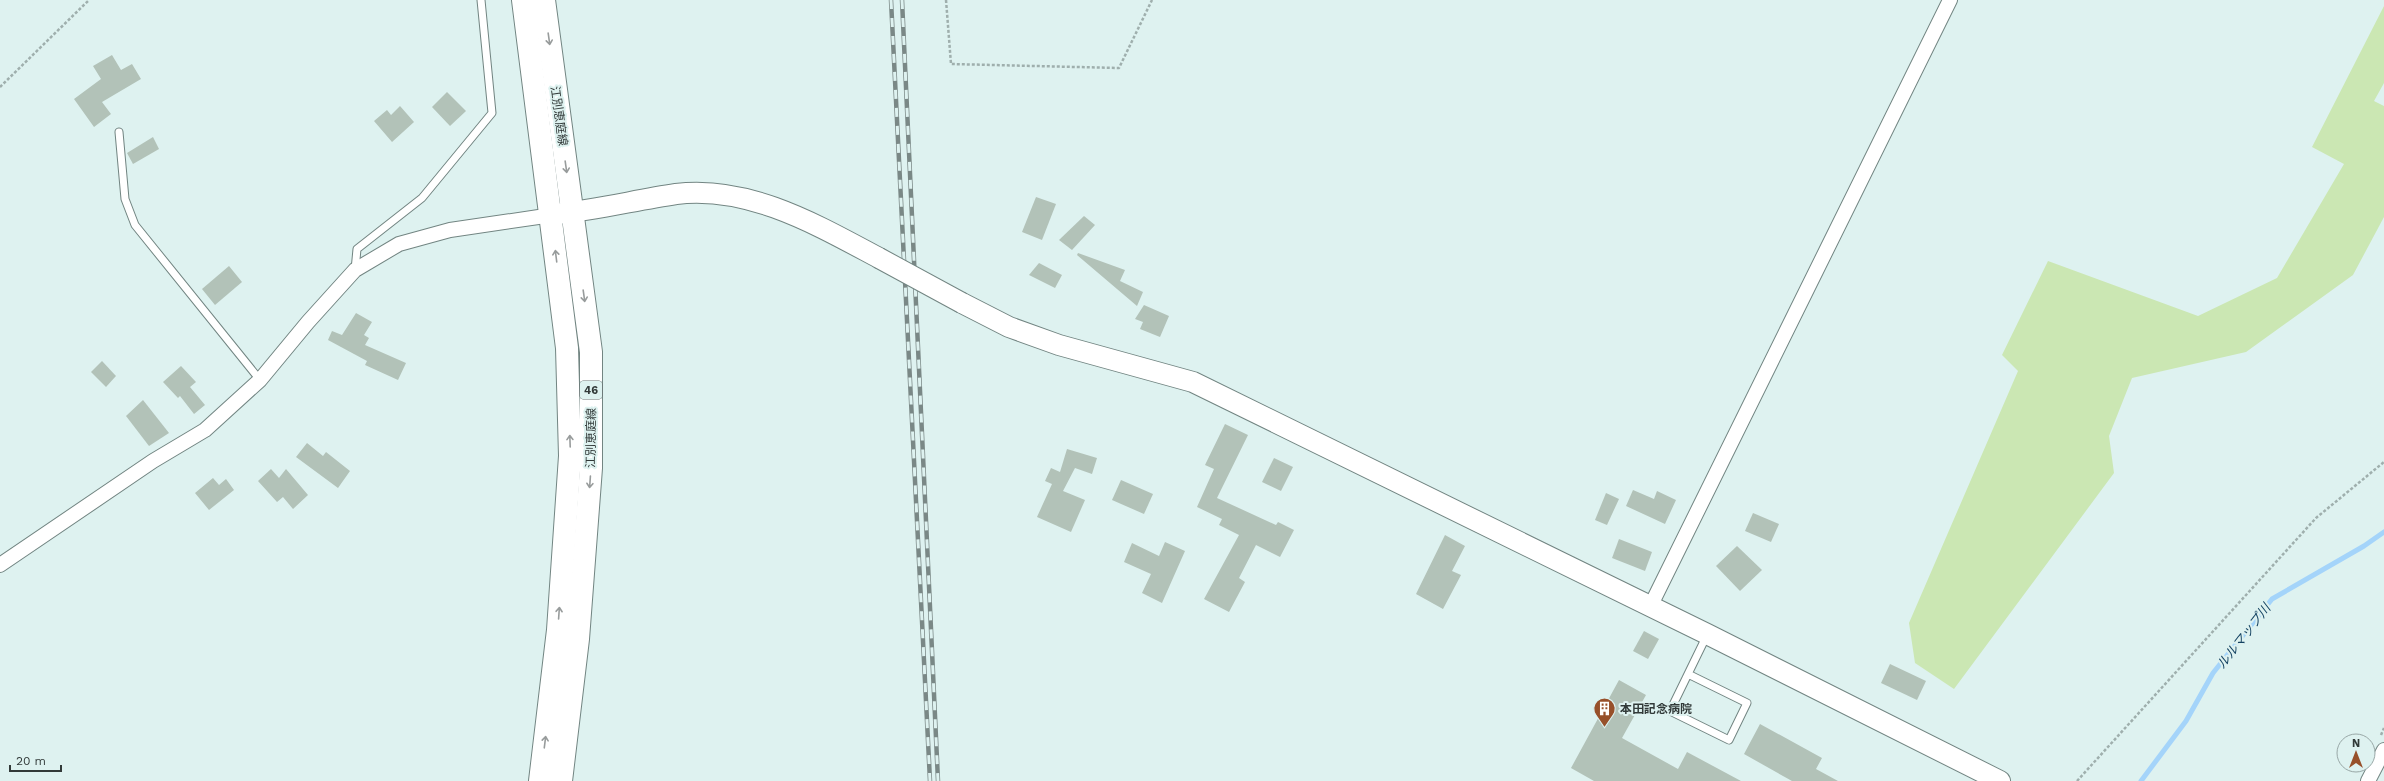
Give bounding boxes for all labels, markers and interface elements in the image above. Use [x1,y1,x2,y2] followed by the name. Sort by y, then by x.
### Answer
[545,32,553,45] one-way arrow
[548,85,570,147] street label: 江別恵庭線
[562,161,570,174] one-way arrow
[553,250,560,263] one-way arrow
[580,289,588,302] one-way arrow
[580,381,602,399] road number: 46
[583,408,599,468] street label: 江別恵庭線
[566,435,574,448] one-way arrow
[586,475,593,488] one-way arrow
[2213,599,2275,672] water label: ルルマップ川
[556,607,563,620] one-way arrow
[1591,696,1617,729] building icon: 本田記念病院
[1620,702,1692,716] place label: 本田記念病院
[2336,733,2376,773] north arrow
[541,736,549,749] one-way arrow
[2352,737,2360,750] text: N
[10,747,61,773] scale bar
[16,754,46,768] text: 20 m

